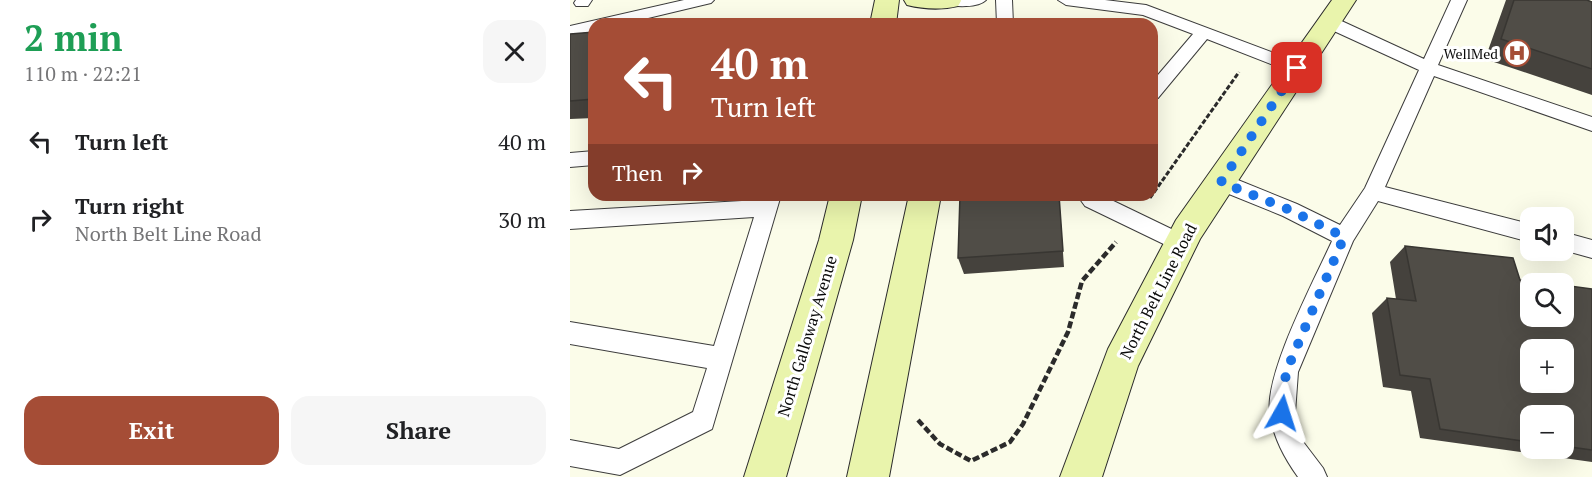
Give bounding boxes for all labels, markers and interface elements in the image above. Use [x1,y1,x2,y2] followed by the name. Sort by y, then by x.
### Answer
[24,14,122,61] text: 2 min
[483,20,546,83] button: close
[711,35,809,91] text: 40 m
[1502,38,1532,68] hospital icon: WellMed
[612,42,690,120] icon: left
[1271,42,1322,93] pin
[1443,44,1498,63] place label: WellMed
[1280,51,1313,84] icon: arrive
[24,60,142,87] text: 110 m · 22:21
[711,89,816,125] text: Turn left
[24,125,57,158] icon: left
[75,127,168,156] text: Turn left
[498,127,546,156] text: 40 m
[675,156,708,189] icon: right
[612,158,663,187] text: Then
[75,191,184,220] text: Turn right
[24,203,57,236] icon: right
[498,205,546,234] text: 30 m
[1520,207,1574,459] map controls
[1520,207,1574,261] button: sound
[1114,219,1202,362] street label: North Belt Line Road
[75,220,261,247] text: North Belt Line Road
[772,253,842,419] street label: North Galloway Avenue
[1520,273,1574,327] button: search
[1520,339,1574,393] button: +
[1250,381,1314,445] position arrow
[24,396,279,465] button: Exit
[291,396,546,465] button: Share
[1520,405,1574,459] button: −

